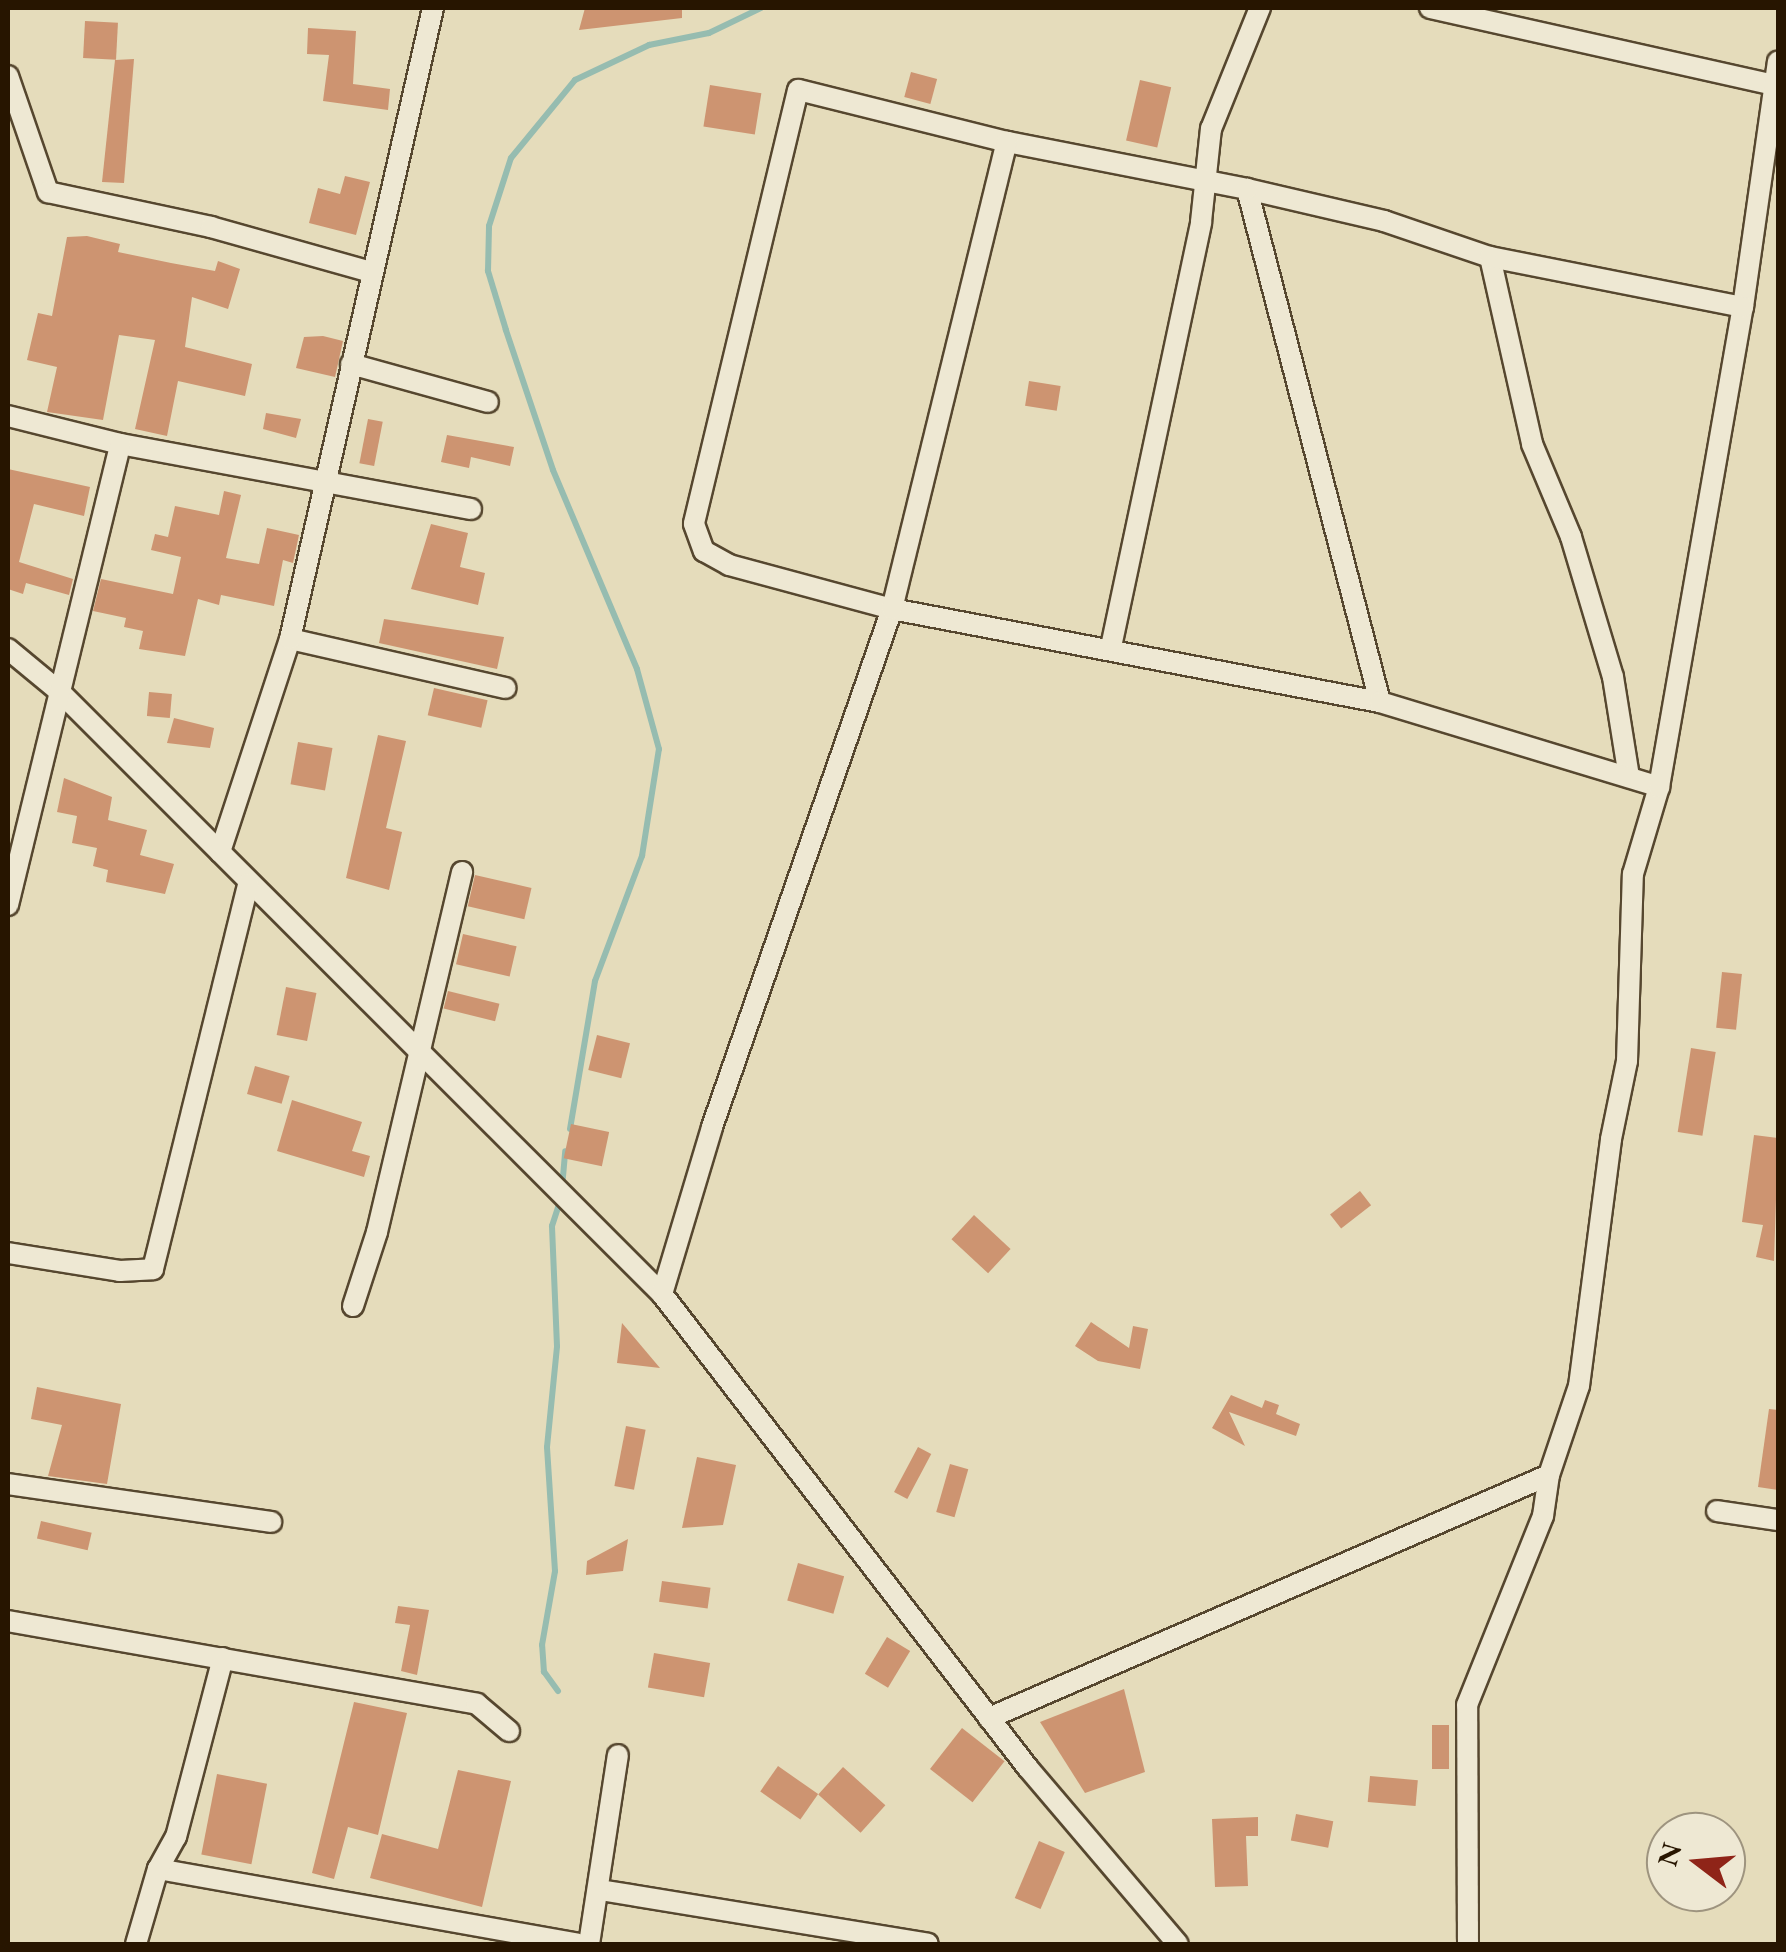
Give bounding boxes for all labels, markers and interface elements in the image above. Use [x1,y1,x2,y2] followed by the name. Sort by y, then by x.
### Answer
[1646,1812,1746,1912] north arrow
[1649,1838,1690,1870] text: N

